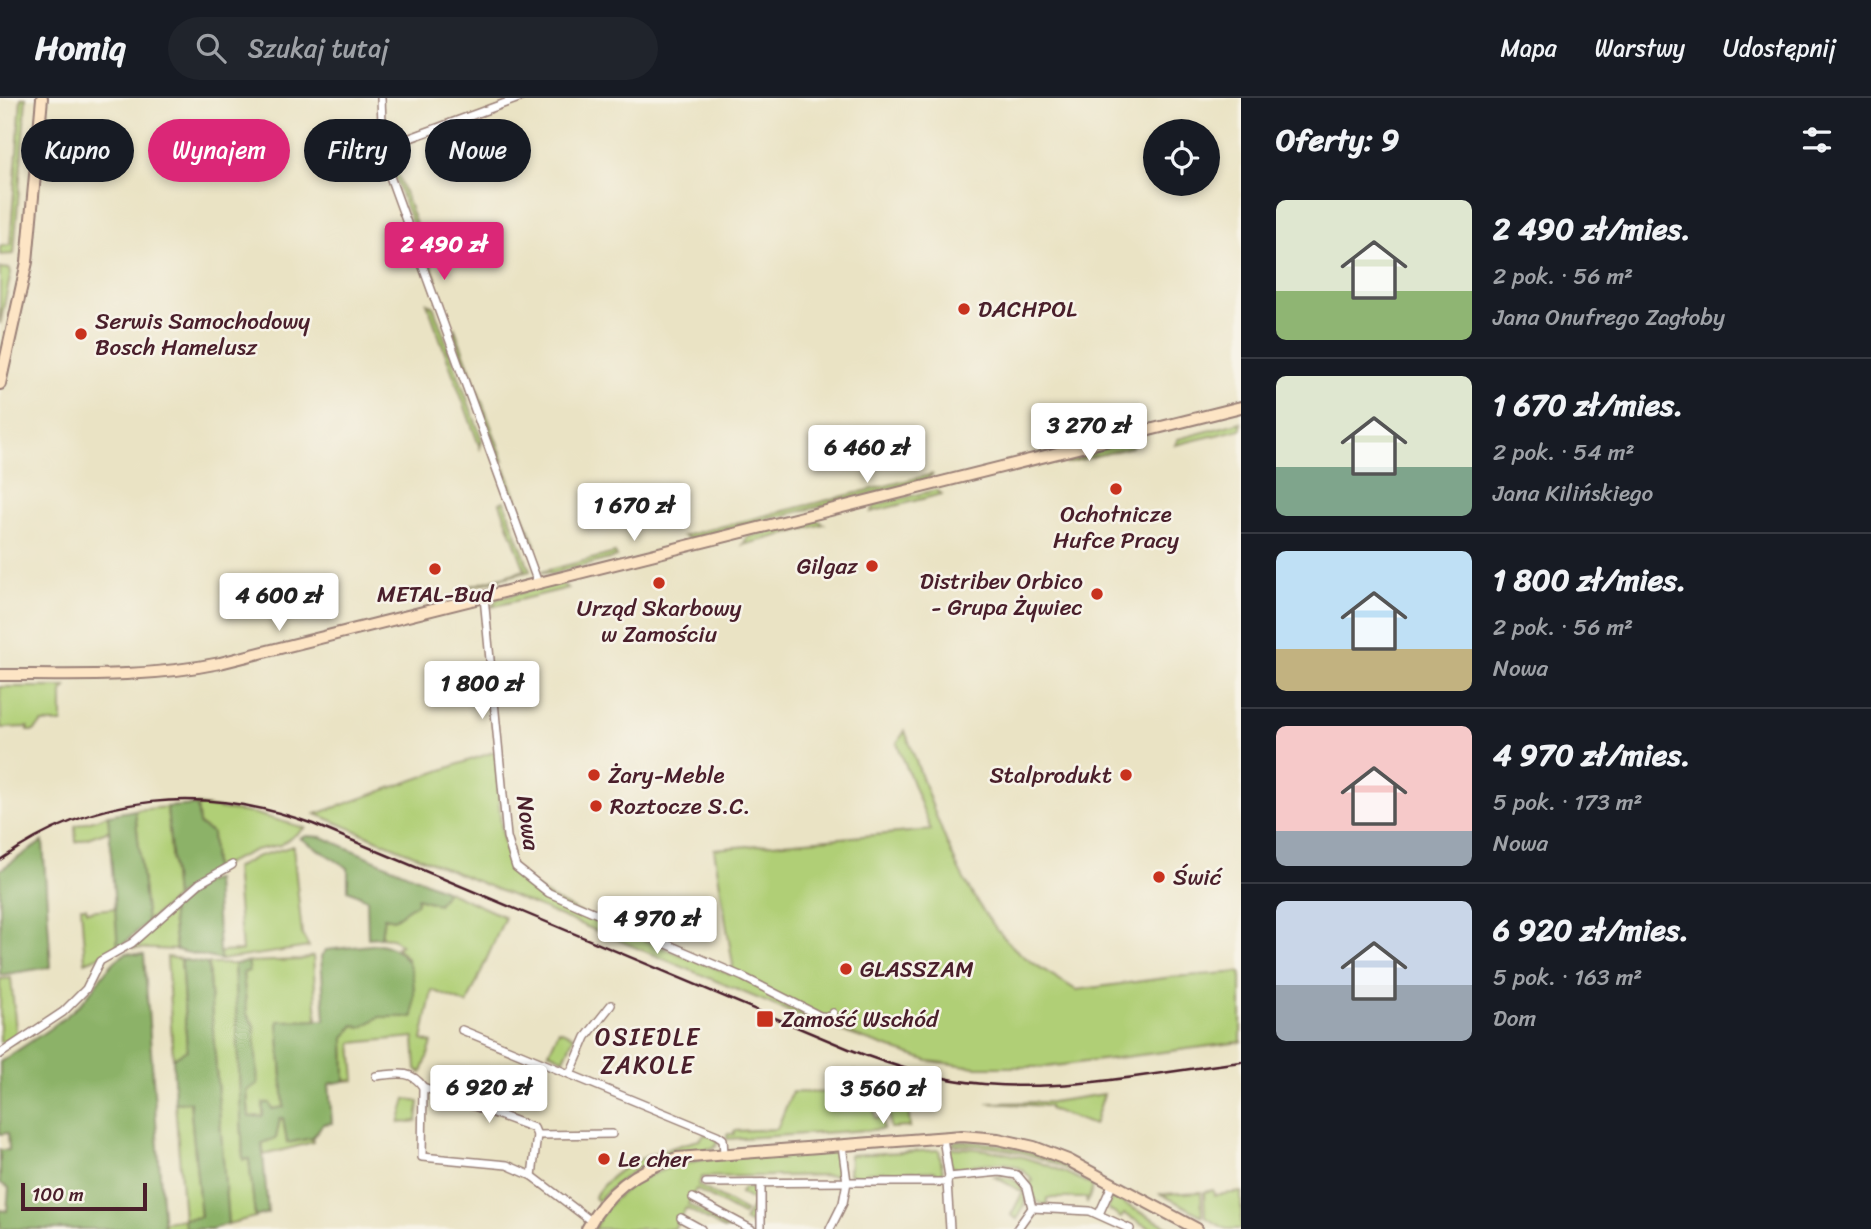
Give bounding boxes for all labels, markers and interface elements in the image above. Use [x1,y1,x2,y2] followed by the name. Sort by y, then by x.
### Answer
[168,17,658,80] search box
[35,19,126,77] text: Homiq
[248,25,389,71] text: Szukaj tutaj
[1500,27,1557,69] text: Mapa
[1595,27,1685,69] text: Warstwy
[1723,27,1836,69] text: Udostępnij
[192,29,230,67] icon: search
[1276,113,1399,167] text: Oferty: 9
[21,119,134,182] chip: Kupno
[148,119,290,182] chip: Wynajem
[304,119,411,182] chip: Filtry
[425,119,531,182] chip: Nowe
[1143,119,1220,196] map controls
[1143,119,1220,196] button: locate
[1798,121,1836,159] icon: filters
[1493,202,1691,256] text: 2 490 zł/mies.
[372,222,516,282] pin: 2 490 zł
[401,224,487,265] text: 2 490 zł
[1332,228,1416,312] icon: home
[1493,256,1633,297] text: 2 pok. · 56 m²
[978,289,1077,330] place label: DACHPOL
[1493,297,1725,338] text: Jana Onufrego Zagłoby
[95,301,310,368] place label: Serwis Samochodowy Bosch Hamelusz
[956,301,972,317] marker: DACHPOL
[73,326,89,342] marker: Serwis Samochodowy Bosch Hamelusz
[1493,378,1683,432] text: 1 670 zł/mies.
[1017,404,1161,463] pin: 3 270 zł
[1332,404,1416,488] icon: home
[1047,405,1131,446] text: 3 270 zł
[795,426,939,485] pin: 6 460 zł
[824,427,910,468] text: 6 460 zł
[1493,432,1634,473] text: 2 pok. · 54 m²
[1493,473,1653,514] text: Jana Kilińskiego
[1108,481,1124,497] marker: Ochotnicze Hufce Pracy
[562,484,706,543] pin: 1 670 zł
[593,485,675,526] text: 1 670 zł
[1053,494,1179,561] place label: Ochotnicze Hufce Pracy
[797,546,858,587] place label: Gilgaz
[1493,553,1686,607] text: 1 800 zł/mies.
[864,558,880,574] marker: Gilgaz
[427,561,443,577] marker: METAL-Bud
[920,561,1083,628] place label: Distribev Orbico - Grupa Żywiec
[207,574,351,633] pin: 4 600 zł
[377,574,495,615] place label: METAL-Bud
[236,575,322,616] text: 4 600 zł
[651,575,667,591] marker: Urząd Skarbowy w Zamościu
[1332,579,1416,663] icon: home
[1089,586,1105,602] marker: Distribev Orbico - Grupa Żywiec
[577,588,741,655] place label: Urząd Skarbowy w Zamościu
[1493,607,1633,648] text: 2 pok. · 56 m²
[1493,648,1548,689] text: Nowa
[410,662,554,721] pin: 1 800 zł
[440,663,524,704] text: 1 800 zł
[1493,728,1690,782] text: 4 970 zł/mies.
[1332,754,1416,838] icon: home
[608,755,725,796] place label: Żary-Meble
[989,755,1112,796] place label: Stalprodukt
[586,767,602,783] marker: Żary-Meble
[1118,767,1134,783] marker: Stalprodukt
[1493,782,1642,823] text: 5 pok. · 173 m²
[610,786,750,827] place label: Roztocze S.C.
[504,793,552,854] street label: Nowa
[588,798,604,814] marker: Roztocze S.C.
[1493,823,1548,864] text: Nowa
[1173,857,1224,898] place label: Świć
[1151,869,1167,885] marker: Świć
[585,896,729,956] pin: 4 970 zł
[614,898,700,939] text: 4 970 zł
[1493,903,1689,957] text: 6 920 zł/mies.
[1332,929,1416,1013] icon: home
[860,949,974,990] place label: GLASSZAM
[1493,957,1642,998] text: 5 pok. · 163 m²
[838,961,854,977] marker: GLASSZAM
[1493,998,1536,1039] text: Dom
[781,999,940,1040] place label: Zamość Wschód
[755,1009,775,1029] marker: Zamość Wschód
[595,1016,701,1086] district label: OSIEDLE ZAKOLE
[417,1066,561,1125] pin: 6 920 zł
[811,1066,955,1126] pin: 3 560 zł
[446,1067,532,1108] text: 6 920 zł
[841,1068,925,1109] text: 3 560 zł
[618,1139,693,1180] place label: Le cher
[596,1151,612,1167] marker: Le cher
[32,1178,84,1211] text: 100 m
[21,1180,147,1212] scale bar

